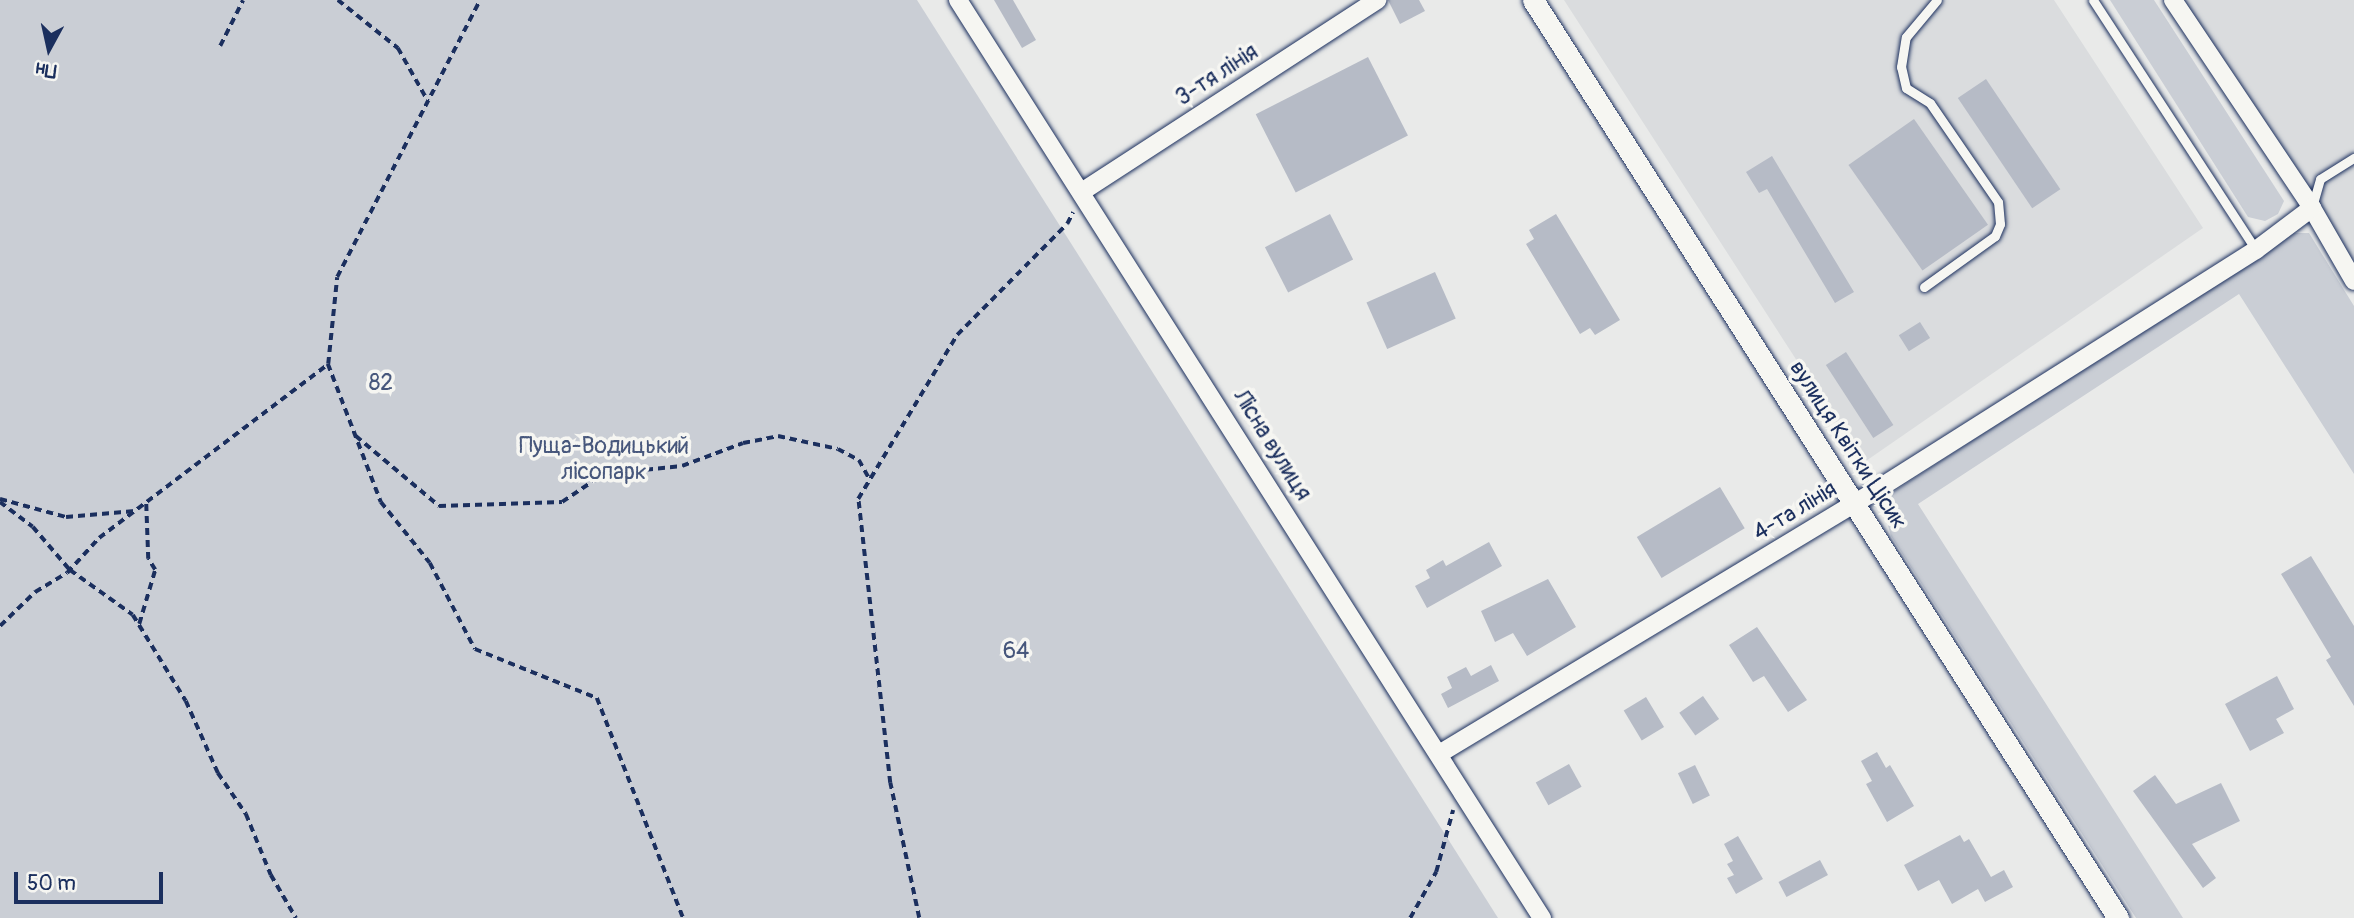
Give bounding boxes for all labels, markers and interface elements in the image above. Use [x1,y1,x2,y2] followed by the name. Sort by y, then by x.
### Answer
[14,14,84,84] north arrow
[1171,38,1263,112] street label: 3-тя лінія
[34,56,58,83] text: Пн
[1783,356,1913,534] street label: вулиця Квітки Цісик
[369,369,393,397] park label: 82
[1227,384,1317,506] street label: Лісна вулиця
[519,432,689,486] park label: Пуща-Водицький лісопарк
[1748,475,1842,547] street label: 4-та лінія
[1003,637,1029,665] park label: 64
[18,858,166,902] scale bar
[27,870,76,897] text: 50 m

